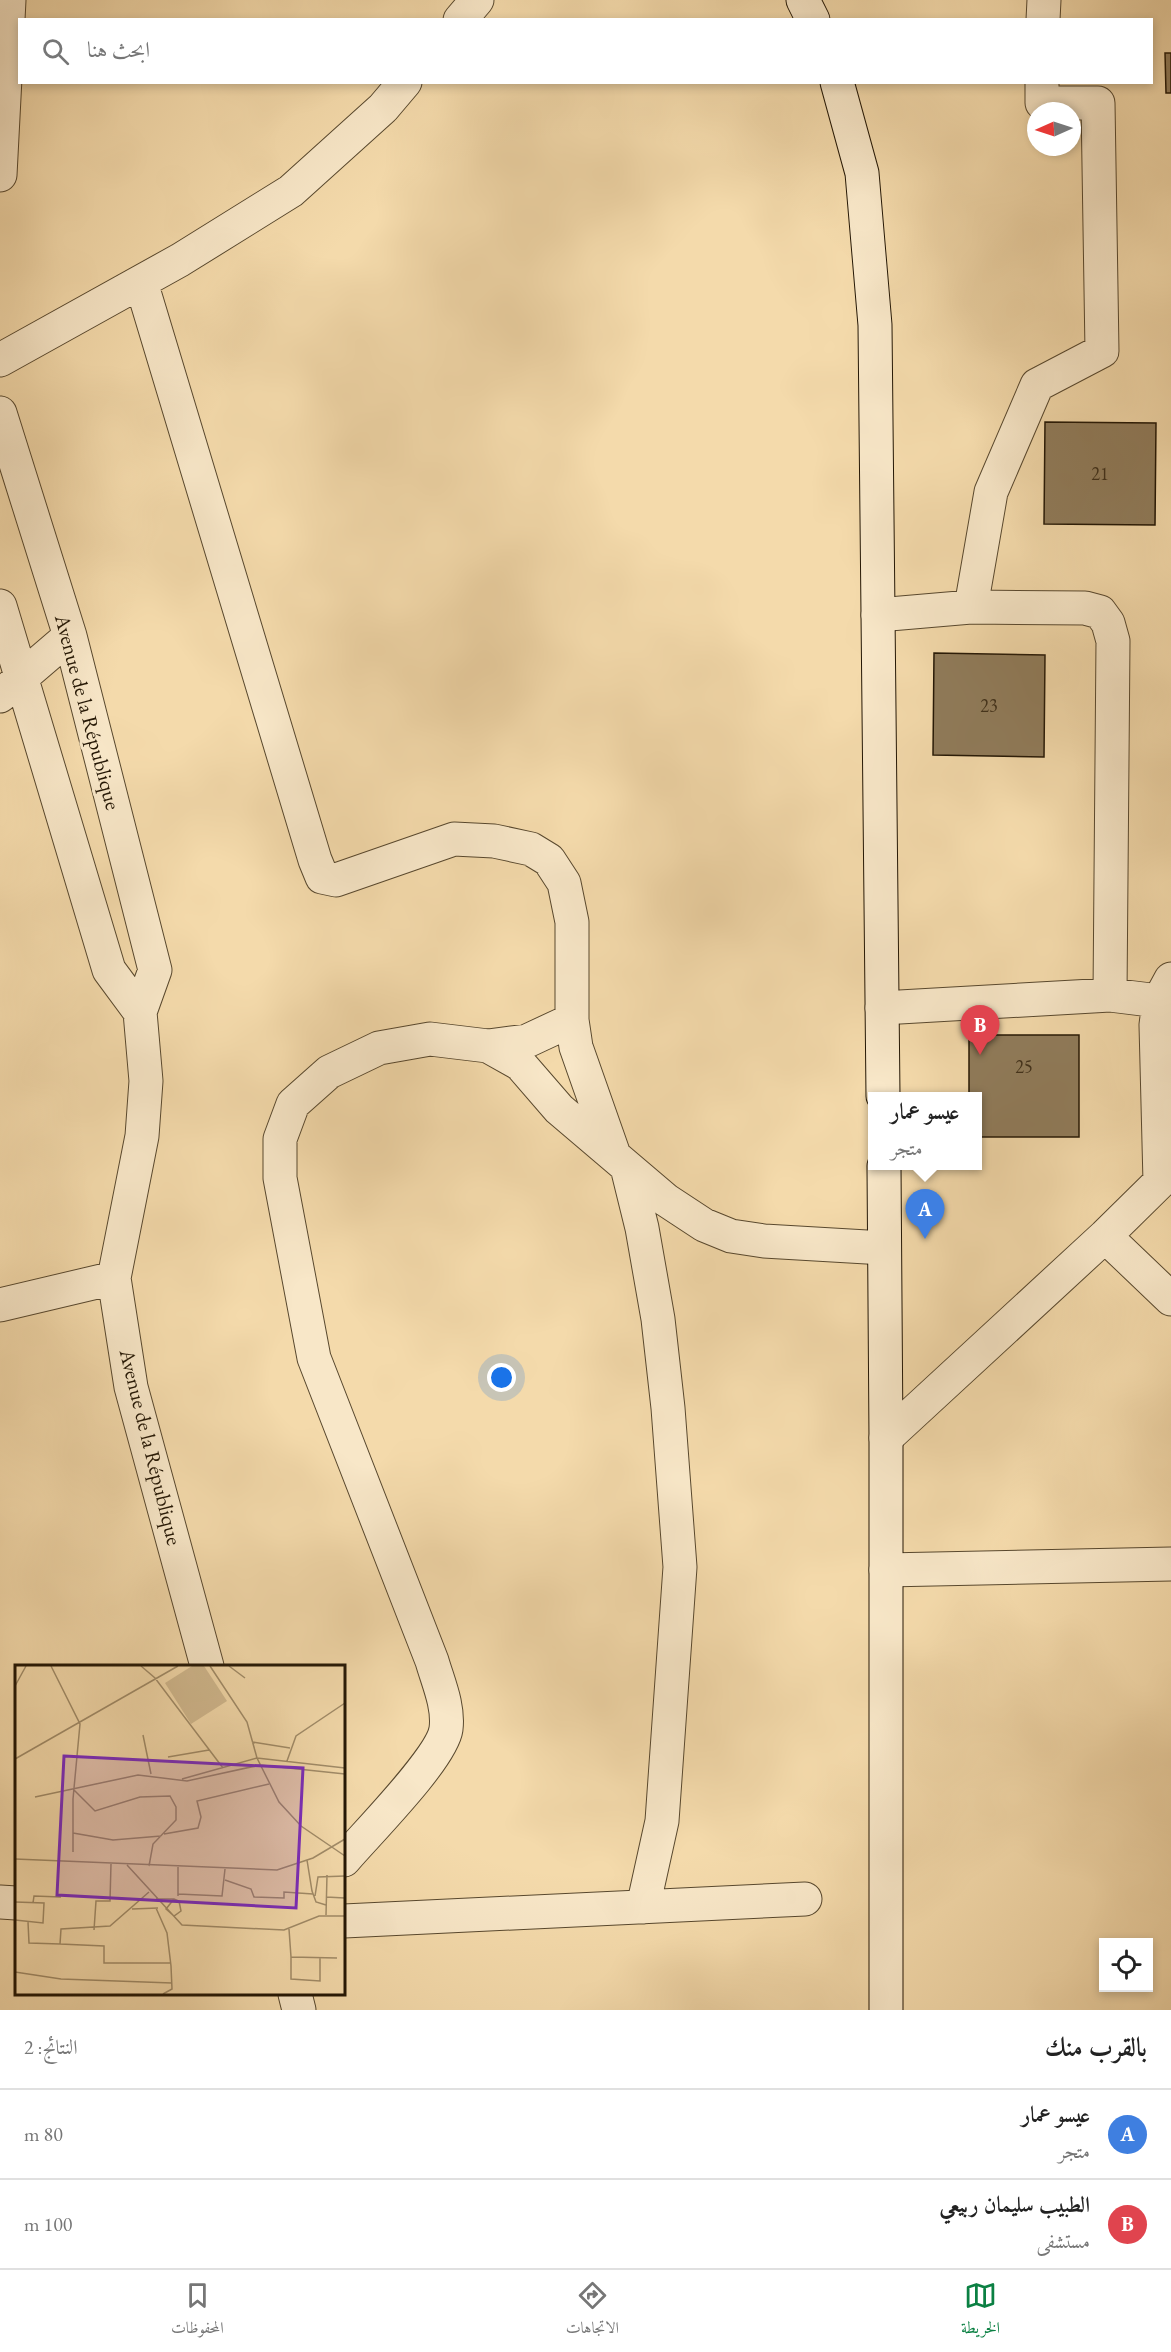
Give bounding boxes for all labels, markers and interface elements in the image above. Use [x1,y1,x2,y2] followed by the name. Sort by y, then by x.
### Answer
[18,18,1153,84] search box
[39,35,72,68] icon: search
[87,35,150,64] text: ابحث هنا
[1027,102,1081,156] north arrow
[1091,462,1109,485] house number: 21
[49,610,127,813] street label: Avenue de la République
[980,694,998,717] house number: 23
[960,1006,1000,1055] pin: B
[1015,1055,1033,1078] house number: 25
[868,1092,982,1170] popup
[891,1097,959,1126] text: عيسو عمار
[891,1135,922,1161] text: متجر
[906,1190,944,1239] pin: A
[113,1345,188,1548] street label: Avenue de la République
[487,1363,516,1392] your location
[15,1665,345,1995] inset map
[1099,1938,1153,1992] map controls
[1099,1938,1153,1992] button: locate
[1045,2030,1147,2064] text: بالقرب منك
[24,2034,78,2060] text: النتائج: 2
[1021,2100,1090,2129] text: عيسو عمار
[24,2121,63,2147] text: 80 m
[1120,2121,1135,2147] text: A
[1058,2138,1090,2164] text: متجر
[940,2190,1090,2219] text: الطبيب سليمان ربيعي
[24,2211,72,2237] text: 100 m
[1121,2211,1134,2237] text: B
[1037,2228,1090,2254] text: مستشفى
[171,2279,224,2343] tab: المحفوظات
[566,2279,619,2343] tab: الاتجاهات
[961,2279,1000,2343] tab: الخريطة

